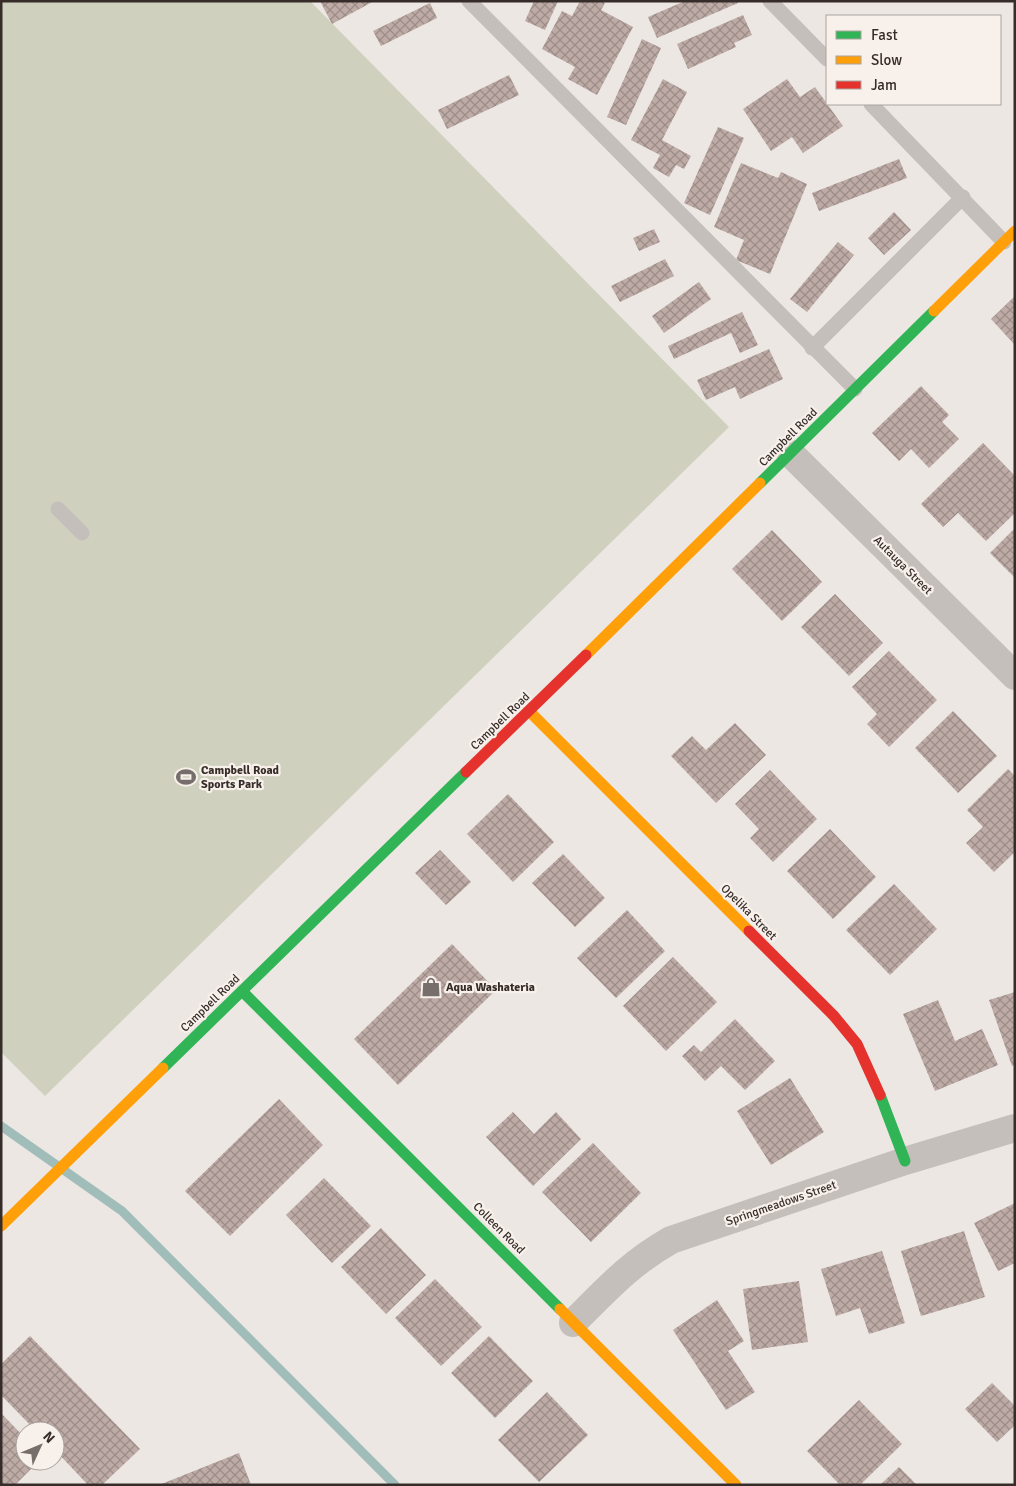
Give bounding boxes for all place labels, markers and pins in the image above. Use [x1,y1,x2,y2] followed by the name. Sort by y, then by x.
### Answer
[201,763,280,792] place label: Campbell Road Sports Park
[175,766,197,788] sports icon: Campbell Road Sports Park
[420,976,442,998] shop icon: Aqua Washateria
[446,980,535,995] place label: Aqua Washateria

